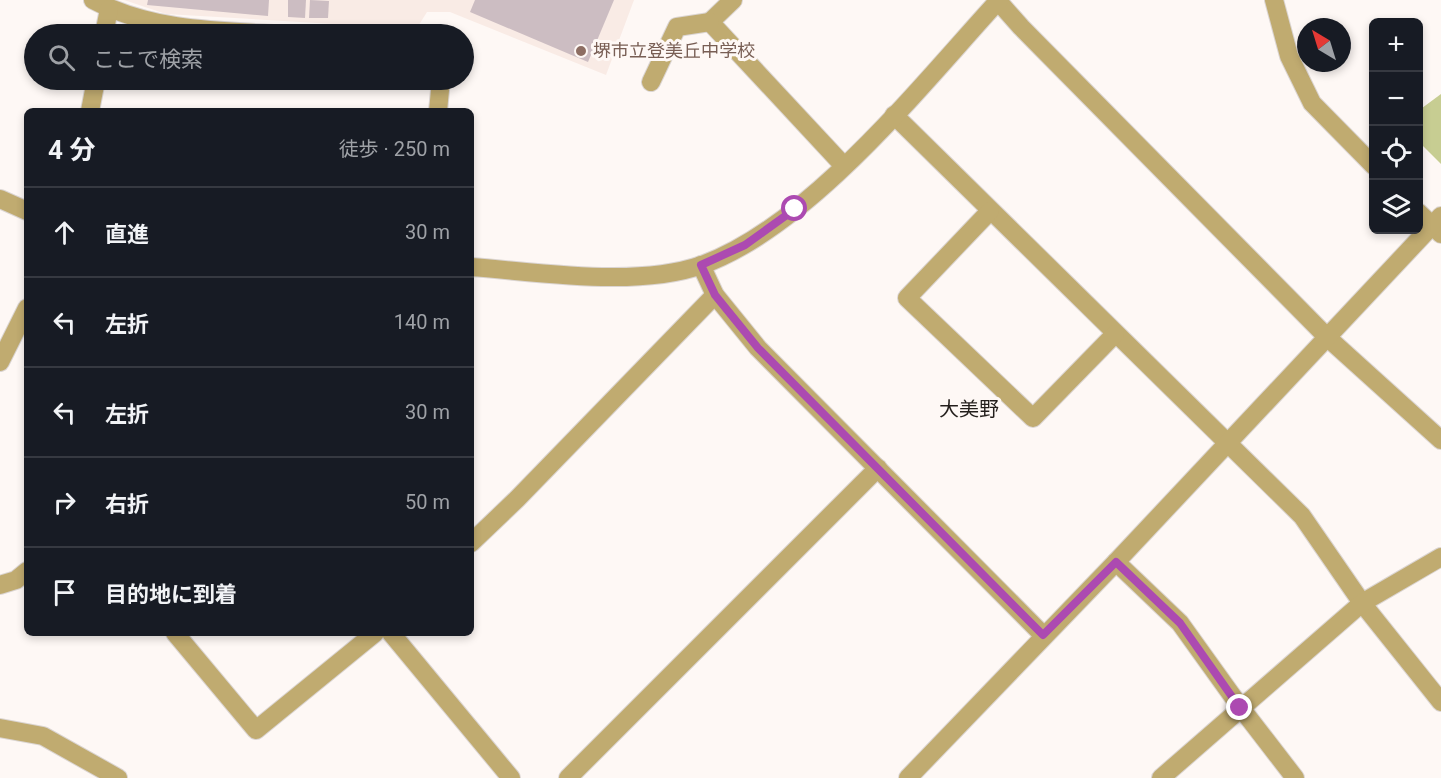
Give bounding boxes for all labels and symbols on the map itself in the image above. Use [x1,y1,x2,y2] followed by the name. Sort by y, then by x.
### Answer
[1297,18,1351,72] north arrow
[593,40,755,61] place label: 堺市立登美丘中学校
[574,44,588,58] marker: 堺市立登美丘中学校
[781,195,807,221] route start
[939,397,999,421] district label: 大美野
[1226,694,1252,720] route end

